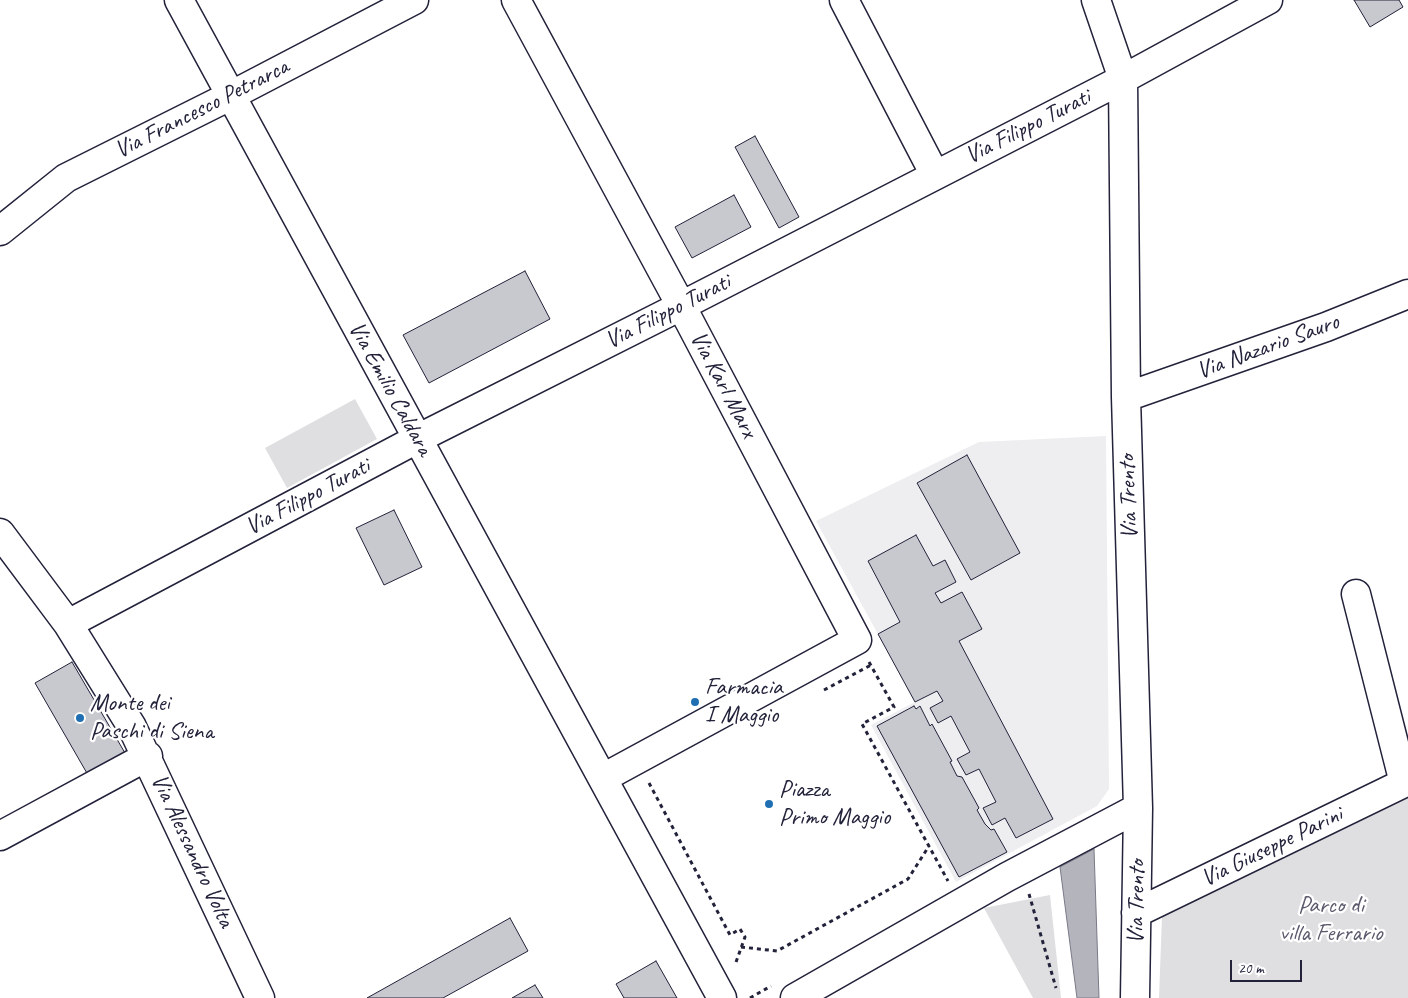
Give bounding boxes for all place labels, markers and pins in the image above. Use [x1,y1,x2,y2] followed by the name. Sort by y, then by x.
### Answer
[705,674,783,730] place label: Farmacia I Maggio
[90,690,213,746] place label: Monte dei Paschi di Siena
[689,696,701,708] marker: Farmacia I Maggio
[74,712,86,724] marker: Monte dei Paschi di Siena
[779,776,890,832] place label: Piazza Primo Maggio
[763,798,775,810] marker: Piazza Primo Maggio

